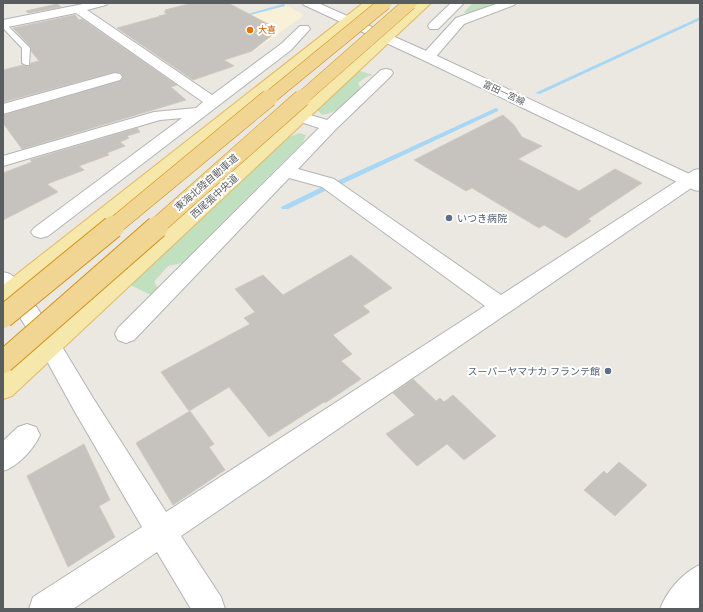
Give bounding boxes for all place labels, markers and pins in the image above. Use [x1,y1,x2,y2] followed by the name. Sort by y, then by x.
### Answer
[258,24,276,36] place label: 大喜
[245,25,255,35] marker: 大喜
[457,212,507,225] place label: いつき病院
[444,213,454,223] marker: いつき病院
[467,365,600,378] place label: スーパーヤマナカ フランテ館
[603,366,613,376] marker: スーパーヤマナカ フランテ館

